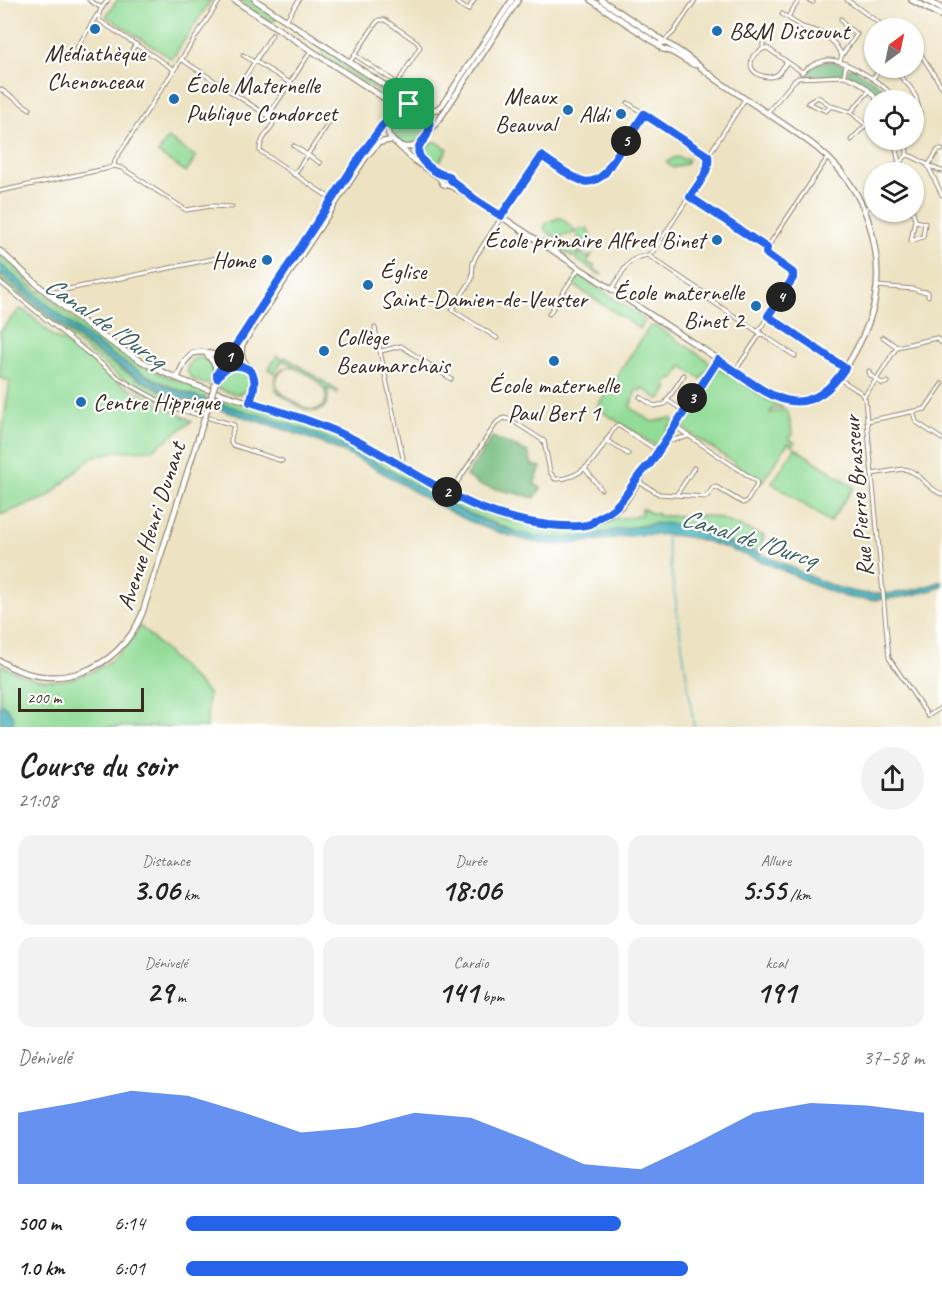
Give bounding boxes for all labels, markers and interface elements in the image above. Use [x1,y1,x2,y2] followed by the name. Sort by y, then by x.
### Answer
[729,16,851,46] place label: B&M Discount
[864,18,924,78] north arrow
[864,18,924,222] map controls
[88,22,102,36] marker: Médiathèque Chenonceau
[710,24,724,38] marker: B&M Discount
[45,38,148,96] place label: Médiathèque Chenonceau
[186,70,339,128] place label: École Maternelle Publique Condorcet
[383,78,434,129] pin
[495,81,560,139] place label: Meaux Beauval
[392,87,425,120] icon: arrive
[864,90,924,150] button: locate
[167,92,181,106] marker: École Maternelle Publique Condorcet
[579,99,612,129] place label: Aldi
[561,103,575,117] marker: Meaux Beauval
[614,107,628,121] marker: Aldi
[611,126,641,156] pin: 5
[623,131,629,151] text: 5
[864,162,924,222] button: layers
[485,225,708,255] place label: École primaire Alfred Binet
[710,233,724,247] marker: École primaire Alfred Binet
[212,245,257,275] place label: Home
[260,253,274,267] marker: Home
[380,256,589,314] place label: Église Saint-Damien-de-Veuster
[38,268,175,378] water label: Canal de l'Ourcq
[614,277,746,335] place label: École maternelle Binet 2
[361,278,375,292] marker: Église Saint-Damien-de-Veuster
[766,282,796,312] pin: 4
[777,287,785,307] text: 4
[749,299,763,313] marker: École maternelle Binet 2
[336,322,452,380] place label: Collège Beaumarchais
[214,342,244,372] pin: 1
[317,344,331,358] marker: Collège Beaumarchais
[225,347,233,367] text: 1
[547,354,561,368] marker: École maternelle Paul Bert 1
[489,370,621,428] place label: École maternelle Paul Bert 1
[677,383,707,413] pin: 3
[93,387,222,417] place label: Centre Hippique
[688,388,696,408] text: 3
[74,395,88,409] marker: Centre Hippique
[836,412,880,578] street label: Rue Pierre Brasseur
[110,436,193,614] street label: Avenue Henri Dunant
[432,477,462,507] pin: 2
[443,482,451,502] text: 2
[677,501,824,577] water label: Canal de l'Ourcq
[18,685,144,712] scale bar
[27,688,61,708] text: 200 m
[18,744,176,786] text: Course du soir
[861,747,924,810] button: share
[18,788,58,813] text: 21:08
[142,851,190,871] text: Distance
[455,851,487,871] text: Durée
[761,851,791,871] text: Allure
[133,871,180,909] text: 3.06
[441,871,501,909] text: 18:06
[741,871,786,909] text: 5:55
[180,885,199,905] text: km
[786,885,811,905] text: /km
[144,953,188,973] text: Dénivelé
[453,953,489,973] text: Cardio
[765,953,787,973] text: kcal
[146,973,173,1011] text: 29
[438,973,478,1011] text: 141
[756,973,796,1011] text: 191
[173,987,186,1007] text: m
[478,987,504,1007] text: bpm
[18,1045,72,1070] text: Dénivelé
[863,1045,924,1070] text: 37–58 m
[18,1211,61,1236] text: 500 m
[114,1211,145,1236] text: 6:14
[18,1256,65,1281] text: 1.0 km
[114,1256,145,1281] text: 6:01

